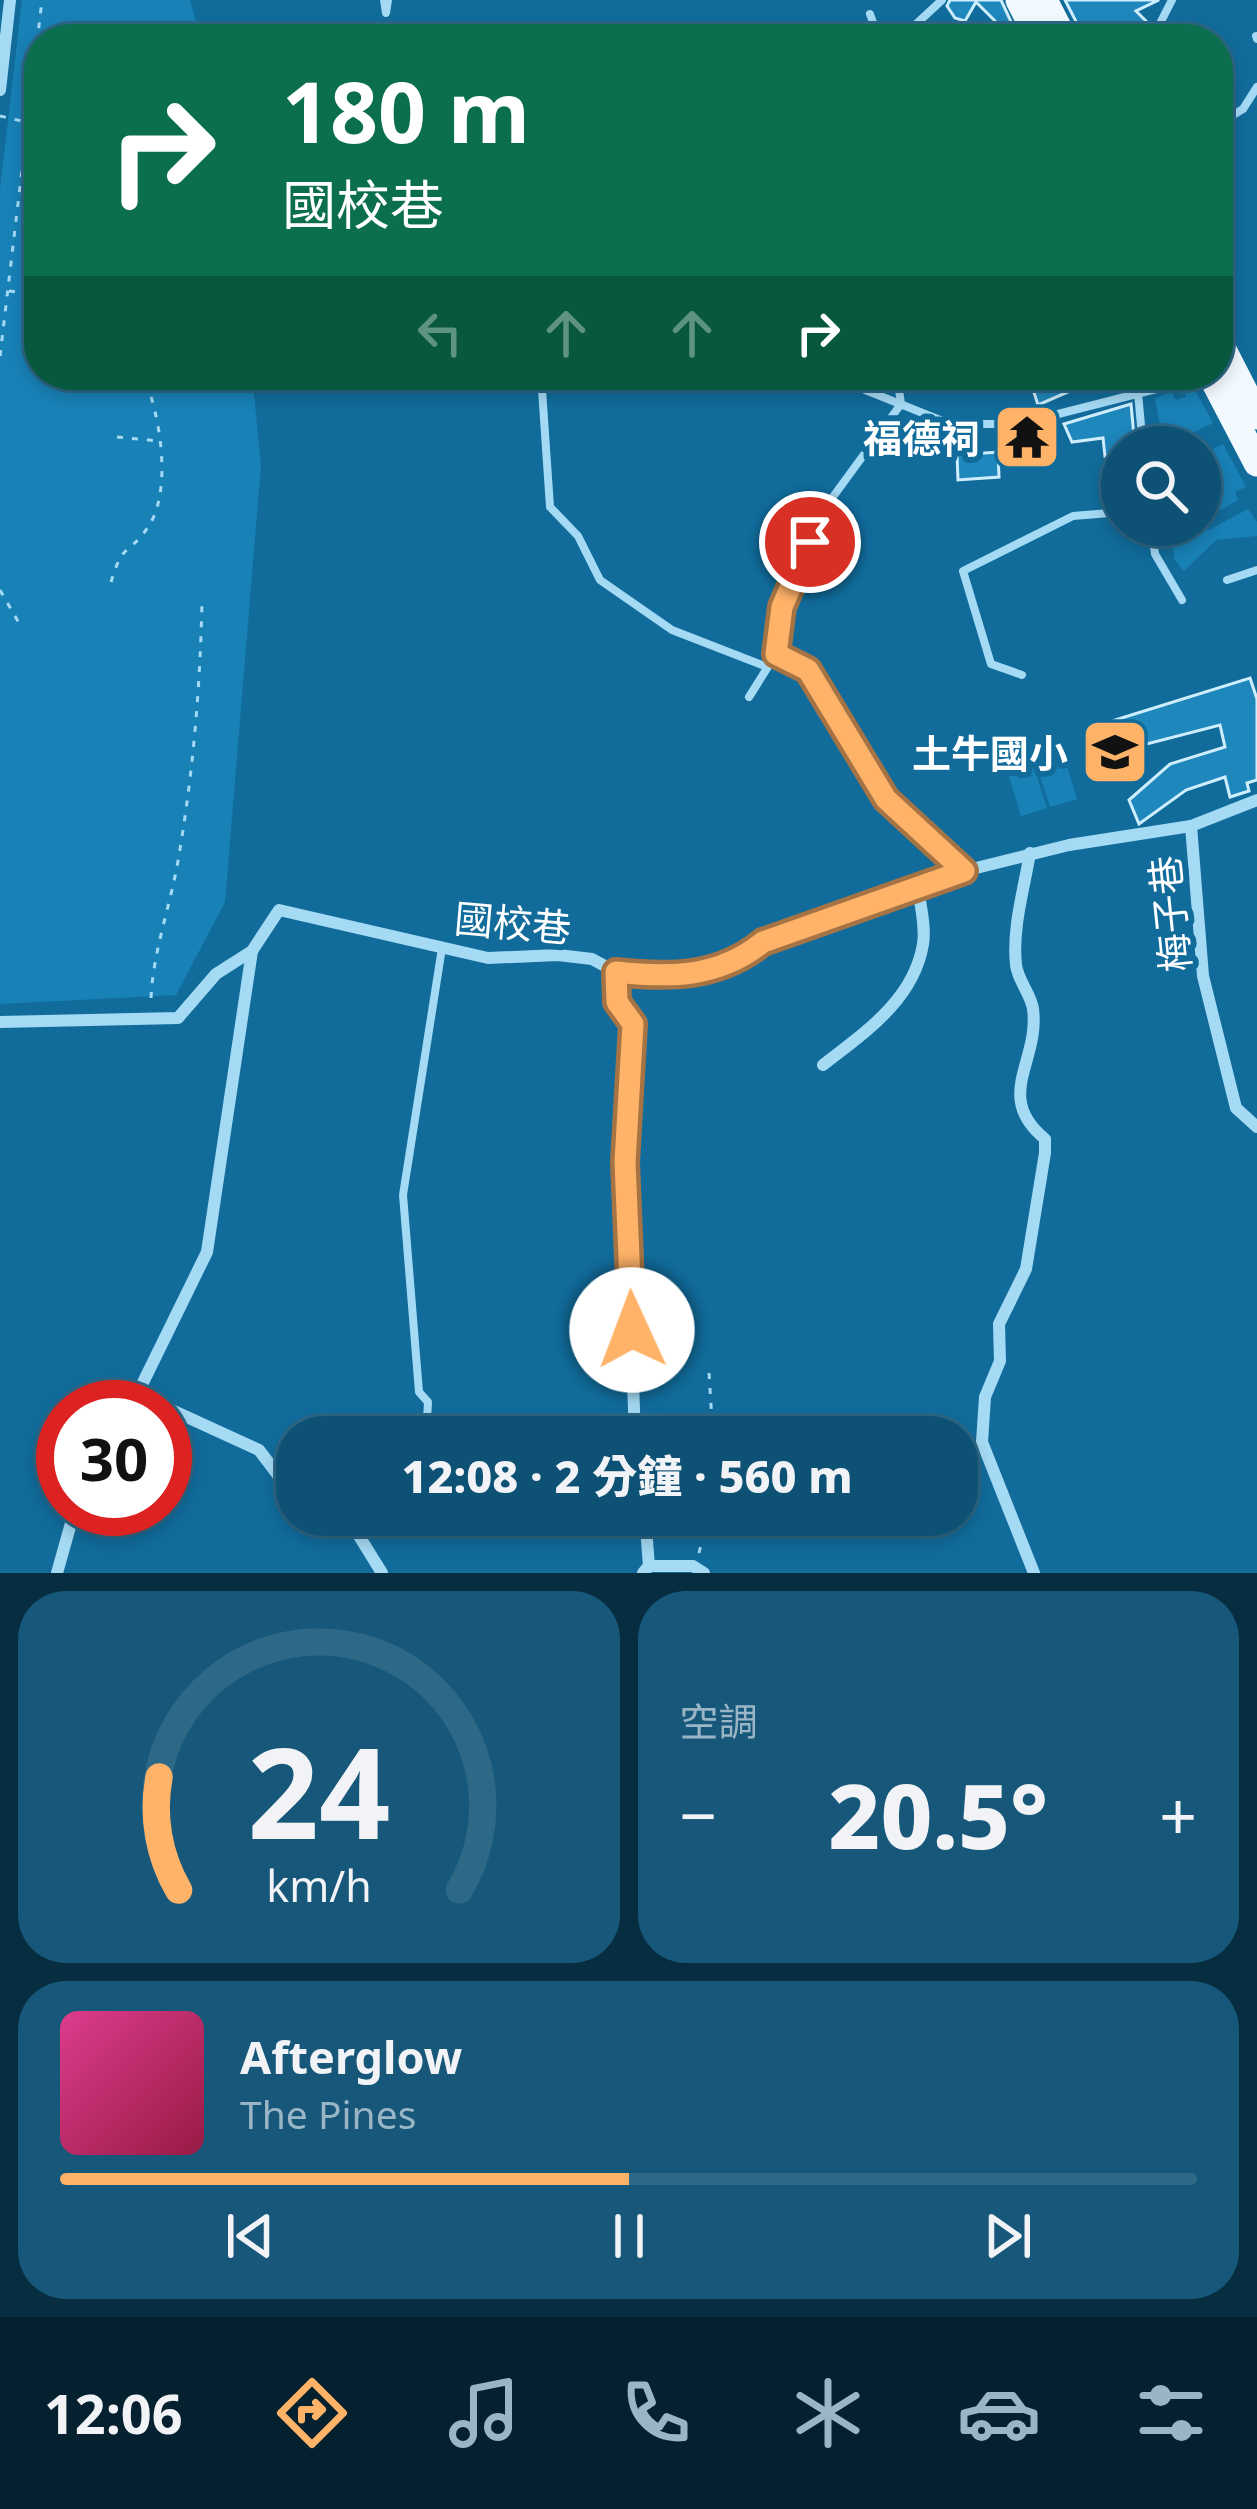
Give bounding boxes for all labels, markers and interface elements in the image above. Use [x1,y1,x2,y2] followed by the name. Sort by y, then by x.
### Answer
[282,53,530,168] text: 180 m
[84,72,240,228] icon: right
[282,167,444,241] text: 國校巷
[407,300,473,366] icon: left
[533,300,599,366] icon: ahead
[659,300,725,366] icon: ahead
[785,300,851,366] icon: right
[992,402,1062,472] temple icon: 福德祠
[863,411,980,464] place label: 福德祠
[1101,426,1221,546] map controls
[1101,426,1221,546] button: search
[759,491,861,593] pin
[777,509,843,575] icon: arrive
[1080,717,1150,787] school or university icon: 土牛國小
[912,726,1068,779] place label: 土牛國小
[1137,853,1201,975] street label: 梅子巷
[452,891,574,953] street label: 國校巷
[569,1267,695,1393] position arrow
[36,1380,192,1536] speed limit sign: 30
[401,1445,853,1506] text: 12:08 · 2 分鐘 · 560 m
[680,1694,758,1747] text: 空調
[247,1706,390,1876] text: 24
[828,1753,1048,1875] text: 20.5°
[680,1769,717,1859] text: −
[1159,1769,1197,1859] text: +
[266,1856,371,1915] text: km/h
[240,2026,462,2087] text: Afterglow
[240,2087,416,2140] text: The Pines
[217,2203,283,2269] icon: previous
[596,2203,662,2269] icon: pause
[975,2203,1041,2269] icon: next
[270,2371,354,2455] icon: directions
[442,2371,526,2455] icon: music
[614,2371,698,2455] icon: phone
[786,2371,870,2455] icon: climate
[957,2371,1041,2455] icon: car
[1129,2371,1213,2455] icon: filters
[44,2376,183,2450] text: 12:06

